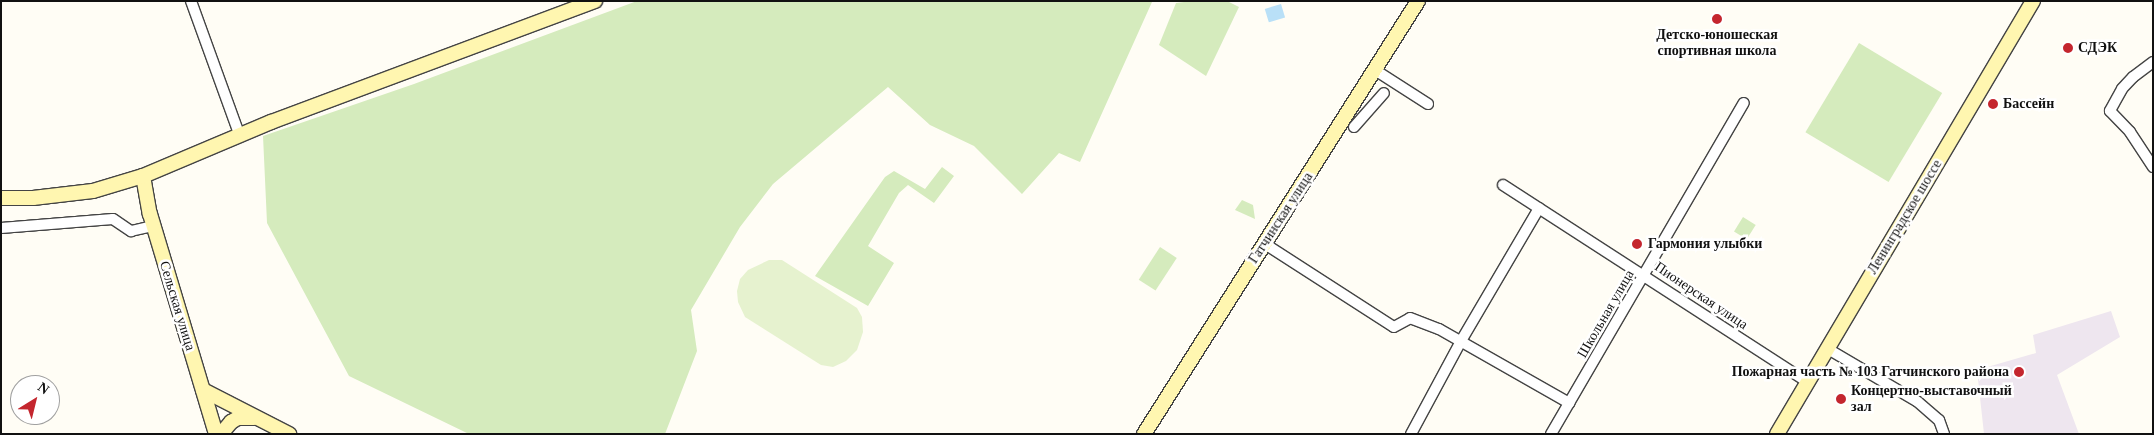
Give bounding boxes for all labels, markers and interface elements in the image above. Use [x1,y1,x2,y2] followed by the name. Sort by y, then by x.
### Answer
[1711,13,1723,25] marker: Детско-юношеская спортивная школа
[1656,27,1778,59] place label: Детско-юношеская спортивная школа
[2078,40,2117,56] place label: СДЭК
[2062,42,2074,54] marker: СДЭК
[2003,96,2054,112] place label: Бассейн
[1987,98,1999,110] marker: Бассейн
[1864,157,1946,277] street label: Ленинградское шоссе
[1245,169,1317,267] street label: Гатчинская улица
[1648,236,1762,252] place label: Гармония улыбки
[1630,237,1644,251] marker: Гармония улыбки
[155,259,199,353] street label: Сельская улица
[1651,259,1751,333] street label: Пионерская улица
[1574,267,1638,361] street label: Школьная улица
[1732,364,2009,380] place label: Пожарная часть № 103 Гатчинского района
[2013,366,2025,378] marker: Пожарная часть № 103 Гатчинского района
[10,375,60,425] north arrow
[35,379,52,397] text: N
[1851,383,2012,416] place label: Концертно-выставочный зал
[1835,393,1847,405] marker: Концертно-выставочный зал

